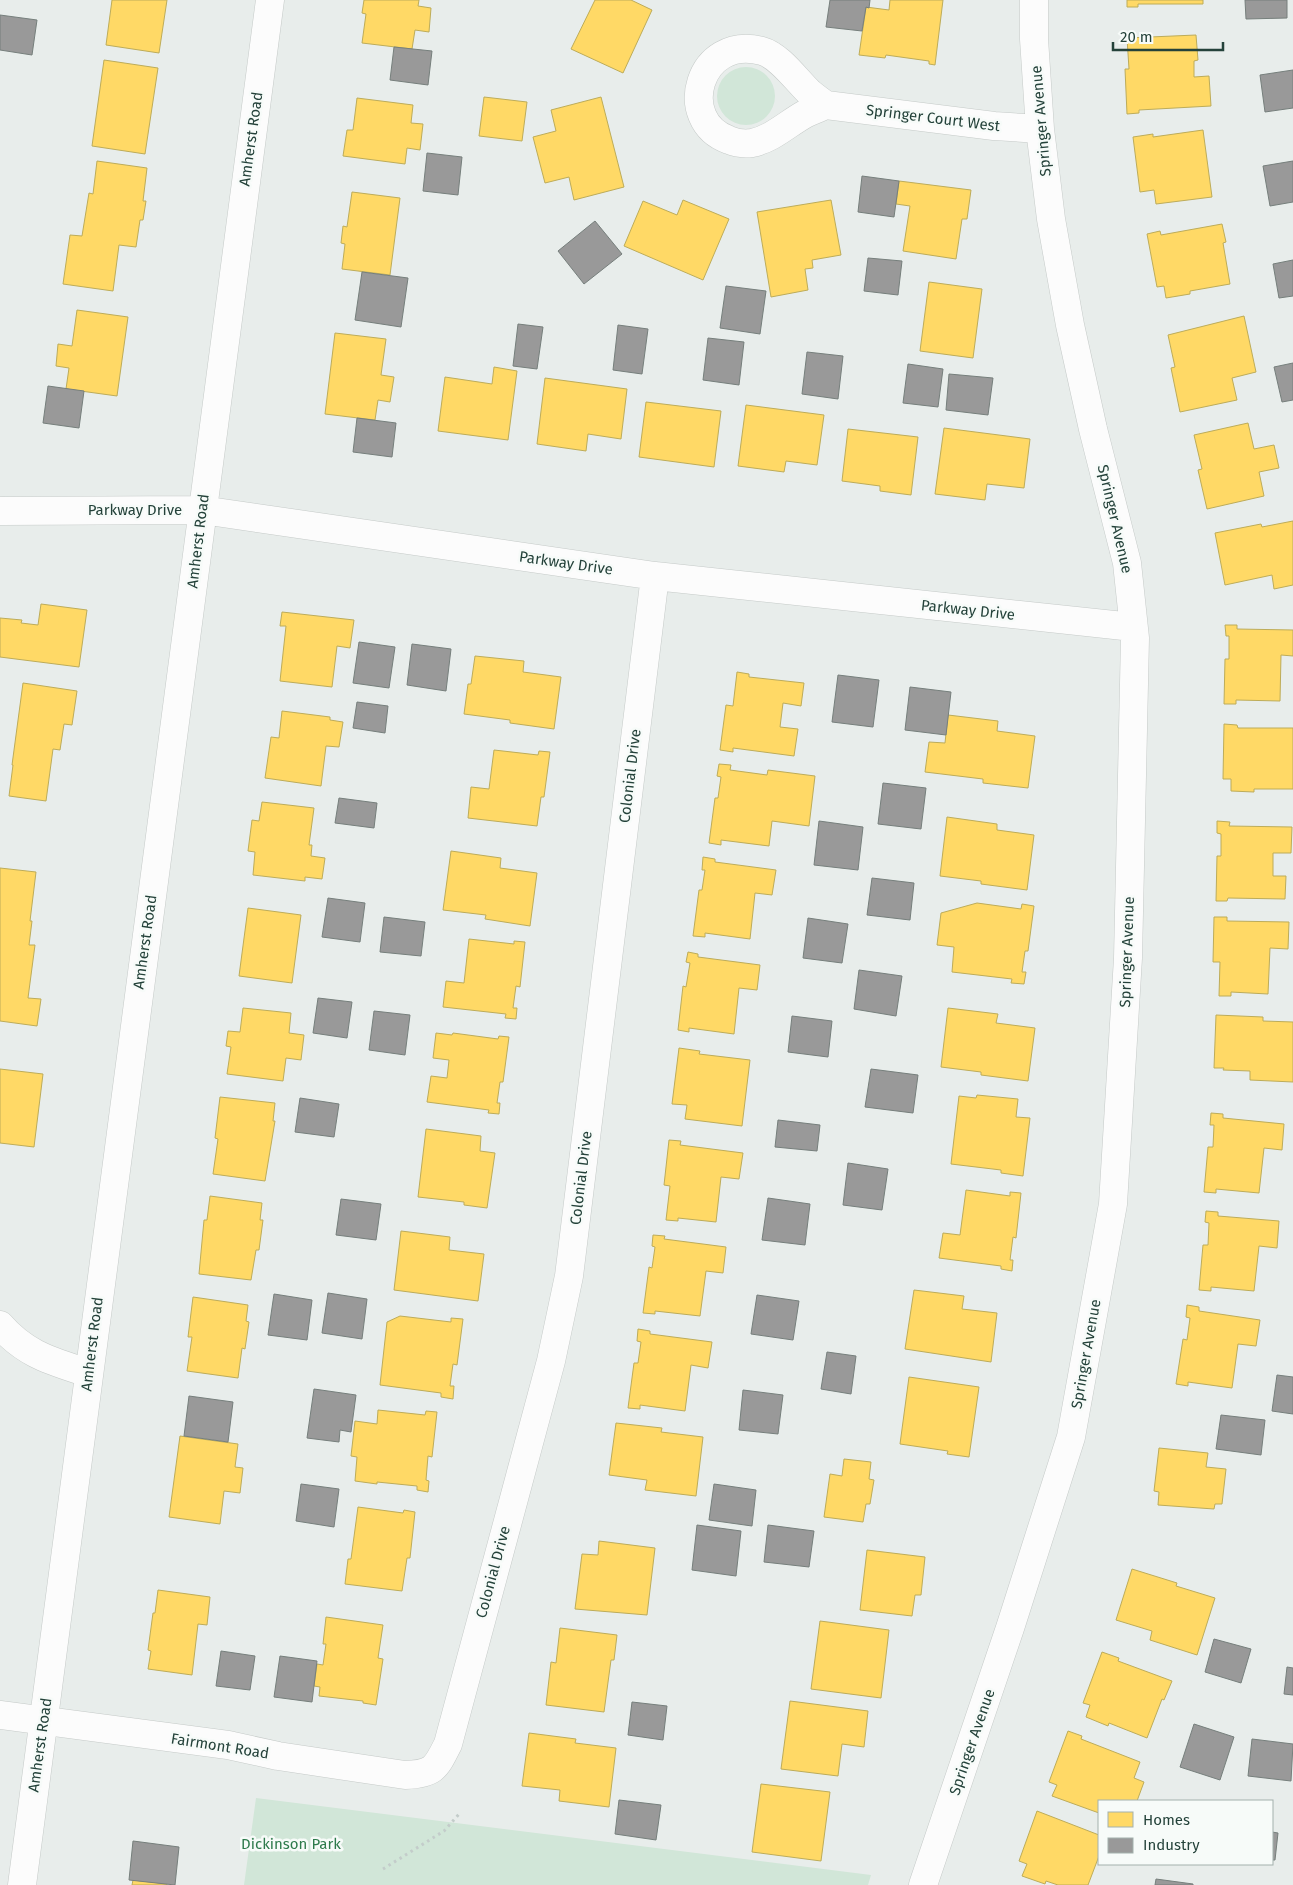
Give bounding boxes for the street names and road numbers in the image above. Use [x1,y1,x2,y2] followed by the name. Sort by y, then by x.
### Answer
[1027,65,1055,177] street label: Springer Avenue
[235,91,267,187] street label: Amherst Road
[865,101,1002,135] street label: Springer Court West
[1094,463,1136,575] street label: Springer Avenue
[183,493,213,589] street label: Amherst Road
[88,501,182,519] street label: Parkway Drive
[518,548,614,578] street label: Parkway Drive
[920,596,1016,624] street label: Parkway Drive
[615,728,645,824] street label: Colonial Drive
[129,894,161,990] street label: Amherst Road
[1116,896,1138,1008] street label: Springer Avenue
[566,1130,596,1226] street label: Colonial Drive
[77,1296,107,1392] street label: Amherst Road
[1067,1298,1105,1410] street label: Springer Avenue
[472,1524,514,1620] street label: Colonial Drive
[945,1687,999,1797] street label: Springer Avenue
[24,1697,56,1793] street label: Amherst Road
[170,1729,270,1763] street label: Fairmont Road

